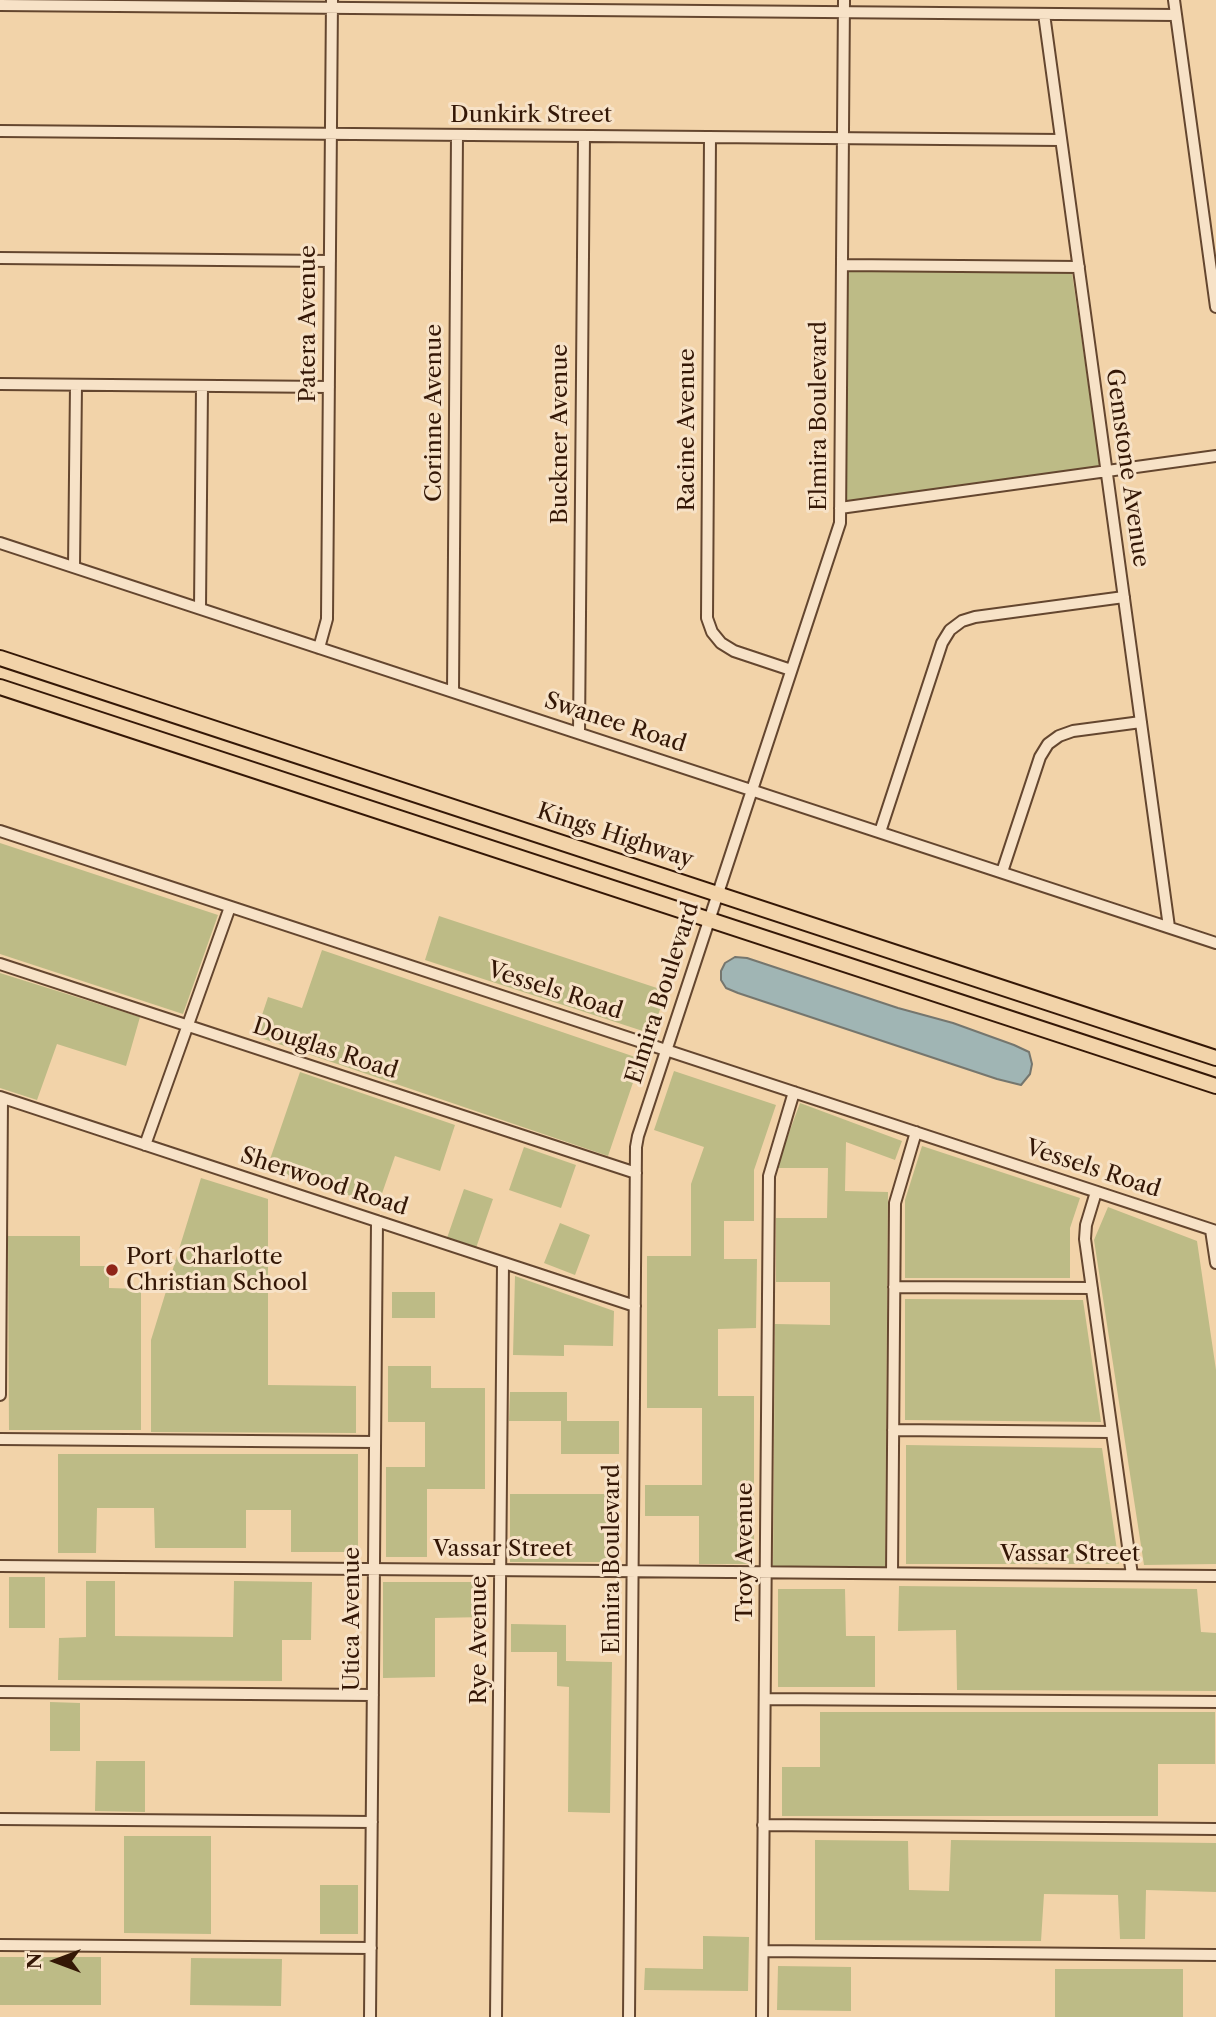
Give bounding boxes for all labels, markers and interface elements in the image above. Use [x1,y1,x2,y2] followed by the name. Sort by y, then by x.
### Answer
[450,101,612,129] street label: Dunkirk Street
[294,245,322,403] street label: Patera Avenue
[805,321,833,511] street label: Elmira Boulevard
[420,324,448,502] street label: Corinne Avenue
[546,344,574,524] street label: Buckner Avenue
[673,348,701,512] street label: Racine Avenue
[1099,367,1155,569] street label: Gemstone Avenue
[541,687,689,759] street label: Swanee Road
[533,798,697,874] street label: Kings Highway
[621,898,705,1088] street label: Elmira Boulevard
[484,956,626,1026] street label: Vessels Road
[249,1013,401,1085] street label: Douglas Road
[1022,1134,1164,1204] street label: Vessels Road
[237,1142,411,1222] street label: Sherwood Road
[126,1243,308,1297] place label: Port Charlotte Christian School
[104,1262,120,1278] marker: Port Charlotte Christian School
[598,1464,626,1654] street label: Elmira Boulevard
[731,1482,759,1622] street label: Troy Avenue
[433,1535,573,1563] street label: Vassar Street
[1000,1540,1140,1568] street label: Vassar Street
[338,1547,366,1691] street label: Utica Avenue
[465,1576,493,1704] street label: Rye Avenue
[21,1926,91,1996] north arrow
[23,1953,46,1969] text: N

